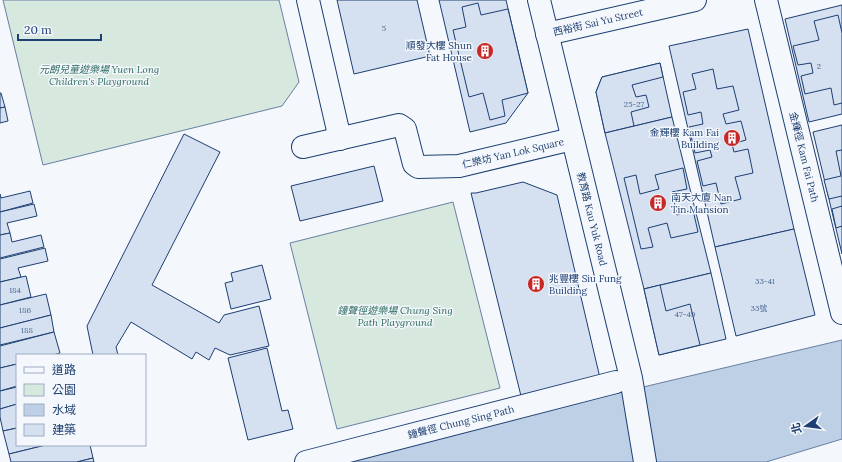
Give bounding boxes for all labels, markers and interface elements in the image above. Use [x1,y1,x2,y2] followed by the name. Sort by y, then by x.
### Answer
[552,5,644,39] street label: 西裕街 Sai Yu Street
[18,16,101,42] scale bar
[24,22,52,37] text: 20 m
[382,23,386,33] house number: 5
[406,39,473,64] place label: 順發大樓 Shun Fat House
[475,41,495,61] building icon: 順發大樓 Shun Fat House
[817,61,821,71] house number: 2
[39,63,159,88] park label: 元朗兒童遊樂場 Yuen Long Children's Playground
[624,99,644,109] house number: 25-27
[786,110,822,204] street label: 金輝徑 Kam Fai Path
[650,126,719,151] place label: 金輝樓 Kam Fai Building
[722,128,742,148] building icon: 金輝樓 Kam Fai Building
[461,135,566,171] street label: 仁樂坊 Yan Lok Square
[574,171,610,267] street label: 教育路 Kau Yuk Road
[671,191,732,216] place label: 南天大廈 Nan Tin Mansion
[648,193,668,213] building icon: 南天大廈 Nan Tin Mansion
[549,272,622,297] place label: 兆豐樓 Siu Fung Building
[526,274,546,294] building icon: 兆豐樓 Siu Fung Building
[755,276,775,286] house number: 33-41
[9,285,22,295] house number: 184
[751,303,767,313] house number: 33號
[337,304,453,329] park label: 鐘聲徑遊樂場 Chung Sing Path Playground
[19,305,31,315] house number: 186
[675,309,696,319] house number: 47-49
[21,325,33,335] house number: 188
[16,354,146,446] legend
[52,362,76,377] text: 道路
[52,382,76,397] text: 公園
[52,402,76,417] text: 水域
[406,402,516,442] street label: 鐘聲徑 Chung Sing Path
[786,406,826,446] north arrow
[788,421,804,435] text: 北
[52,422,76,437] text: 建築

